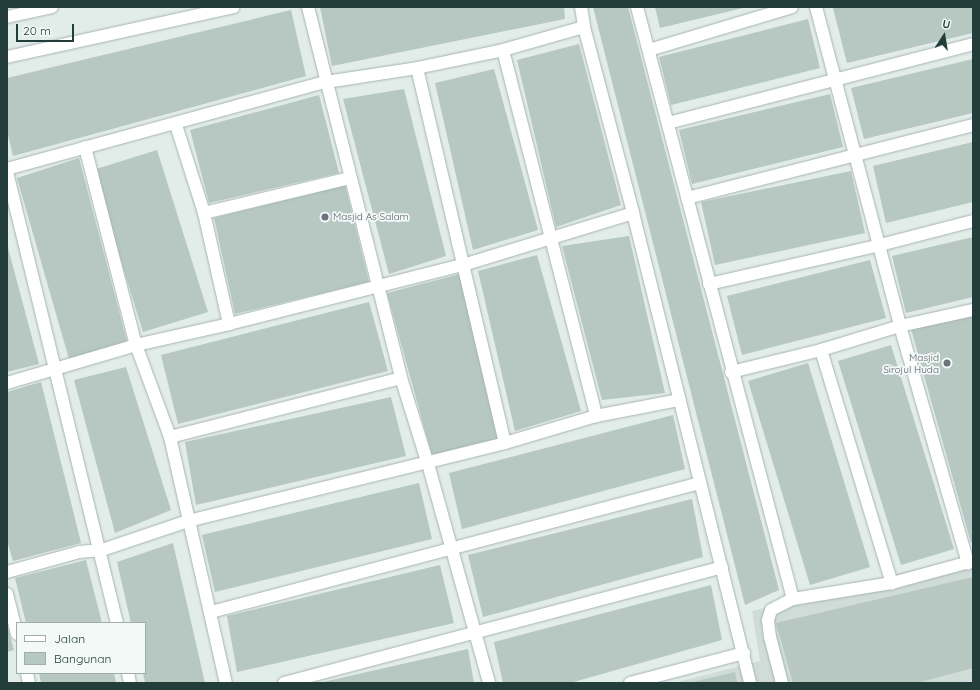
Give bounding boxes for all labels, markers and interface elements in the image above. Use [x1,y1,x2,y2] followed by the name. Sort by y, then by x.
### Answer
[18,16,76,42] scale bar
[924,16,964,56] north arrow
[941,17,952,32] text: U
[23,23,51,38] text: 20 m
[333,211,409,223] place label: Masjid As Salam
[320,212,330,222] marker: Masjid As Salam
[883,351,939,374] place label: Masjid Sirojul Huda
[942,358,952,368] marker: Masjid Sirojul Huda
[16,622,146,674] legend
[54,631,85,646] text: Jalan
[54,651,111,666] text: Bangunan

